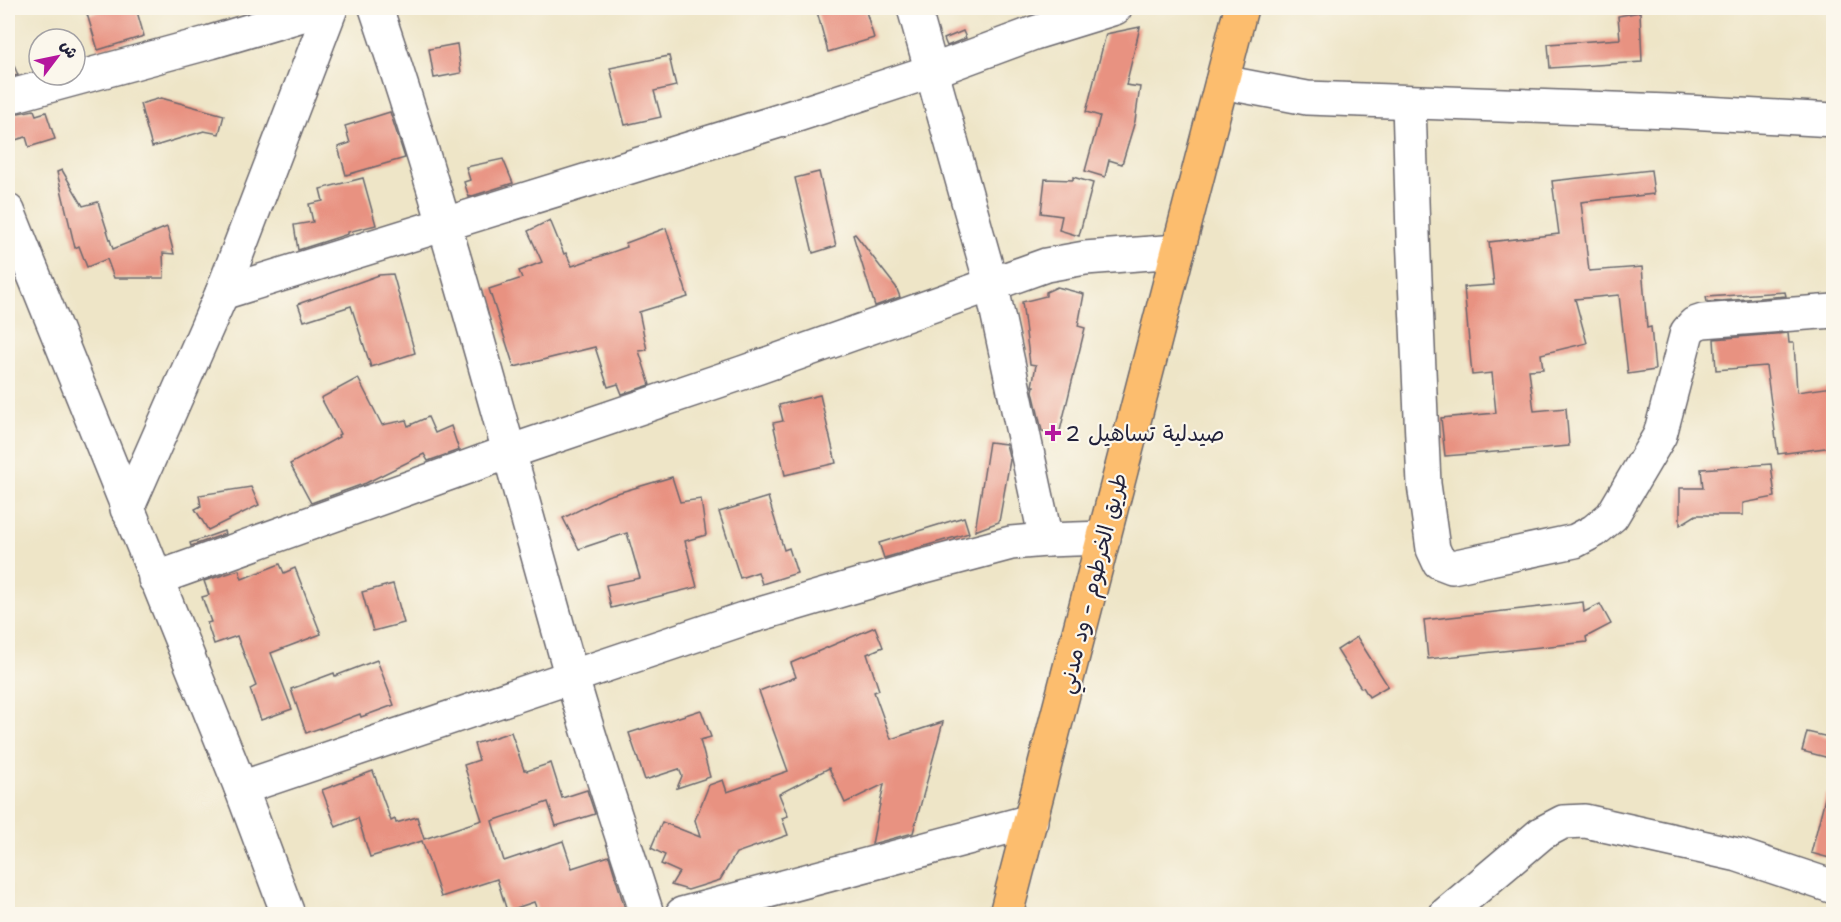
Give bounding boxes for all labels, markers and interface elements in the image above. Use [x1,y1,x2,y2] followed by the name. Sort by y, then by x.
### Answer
[27,27,87,87] north arrow
[56,36,83,62] text: ش
[1065,419,1225,448] place label: صيدلية تساهيل 2
[1046,426,1060,440] marker: صيدلية تساهيل 2
[1051,470,1139,698] street label: طريق الخرطوم - ود مدني

